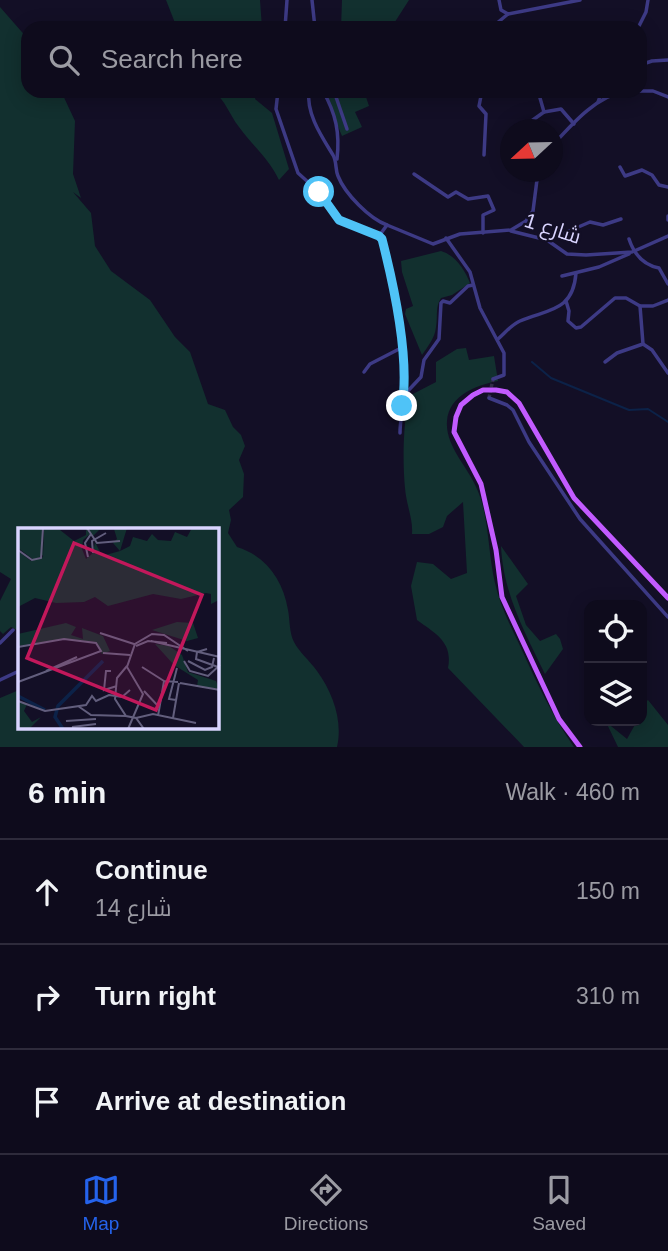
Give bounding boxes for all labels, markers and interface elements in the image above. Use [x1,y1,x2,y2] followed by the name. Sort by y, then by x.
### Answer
[21,21,647,98] search box
[45,41,83,79] icon: search
[101,44,243,74] text: Search here
[500,119,563,182] north arrow
[303,176,334,207] route start
[521,208,584,251] street label: شارع 1
[386,390,417,421] route end
[18,528,219,730] inset map
[584,600,647,726] map controls
[584,600,647,663] button: locate
[584,663,647,726] button: layers
[28,776,106,809] text: 6 min
[505,779,640,805] text: Walk · 460 m
[95,855,208,885] text: Continue
[28,873,66,911] icon: ahead
[576,878,640,904] text: 150 m
[95,895,172,921] text: شارع 14
[28,978,66,1016] icon: right
[95,981,216,1011] text: Turn right
[576,983,640,1009] text: 310 m
[28,1083,66,1121] icon: arrive
[95,1086,346,1116] text: Arrive at destination
[82,1171,120,1235] tab: Map
[284,1171,368,1235] tab: Directions
[532,1171,586,1235] tab: Saved

